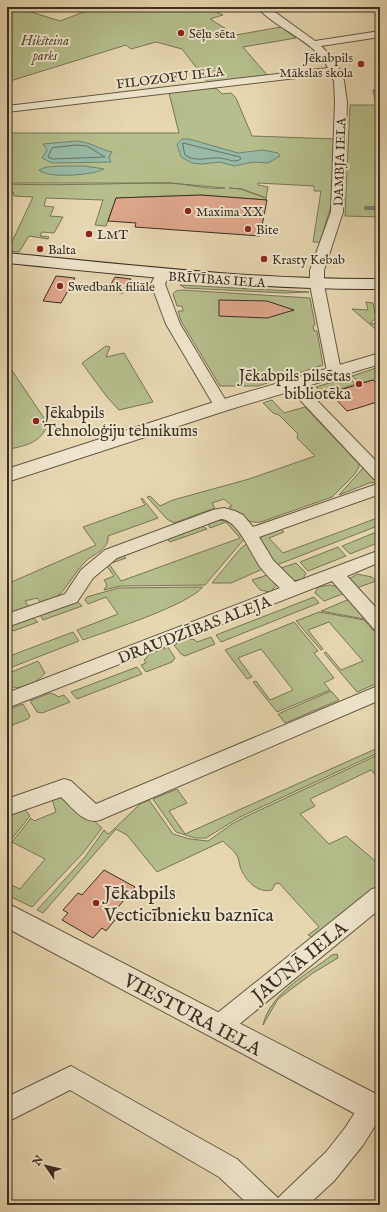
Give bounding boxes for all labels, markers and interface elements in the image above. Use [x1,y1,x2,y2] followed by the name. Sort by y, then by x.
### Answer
[189,26,236,43] place label: Sēļu sēta
[176,28,186,38] marker: Sēļu sēta
[20,33,69,65] park label: Hikšteina parks
[279,50,353,82] place label: Jēkabpils Mākslas skola
[356,59,366,69] marker: Jēkabpils Mākslas skola
[115,63,226,94] street label: FILOZOFU IELA
[330,116,351,207] street label: DAMBJA IELA
[196,204,264,221] place label: Maxima XX
[183,206,193,216] marker: Maxima XX
[256,222,279,239] place label: Bite
[243,224,253,234] marker: Bite
[97,227,128,244] place label: LMT
[84,229,94,239] marker: LMT
[48,242,76,259] place label: Balta
[35,244,45,254] marker: Balta
[272,252,345,269] place label: Krasty Kebab
[259,254,269,264] marker: Krasty Kebab
[168,269,267,292] street label: BRĪVĪBAS IELA
[68,279,155,296] place label: Swedbank filiāle
[55,281,65,291] marker: Swedbank filiāle
[237,367,351,405] place label: Jēkabpils pilsētas bibliotēka
[354,379,364,389] marker: Jēkabpils pilsētas bibliotēka
[42,404,198,442] place label: Jēkabpils Tehnoloģiju tehnikums
[31,416,41,426] marker: Jēkabpils Tehnoloģiju tehnikums
[115,592,275,669] street label: DRAUDZĪBAS ALEJA
[102,882,275,928] place label: Jēkabpils Vecticībnieku baznīca
[91,898,101,908] marker: Jēkabpils Vecticībnieku baznīca
[246,916,354,1010] street label: JAUNĀ IELA
[118,969,266,1063] street label: VIESTURA IELA
[26,1146,66,1186] north arrow
[30,1153,47,1170] text: N

